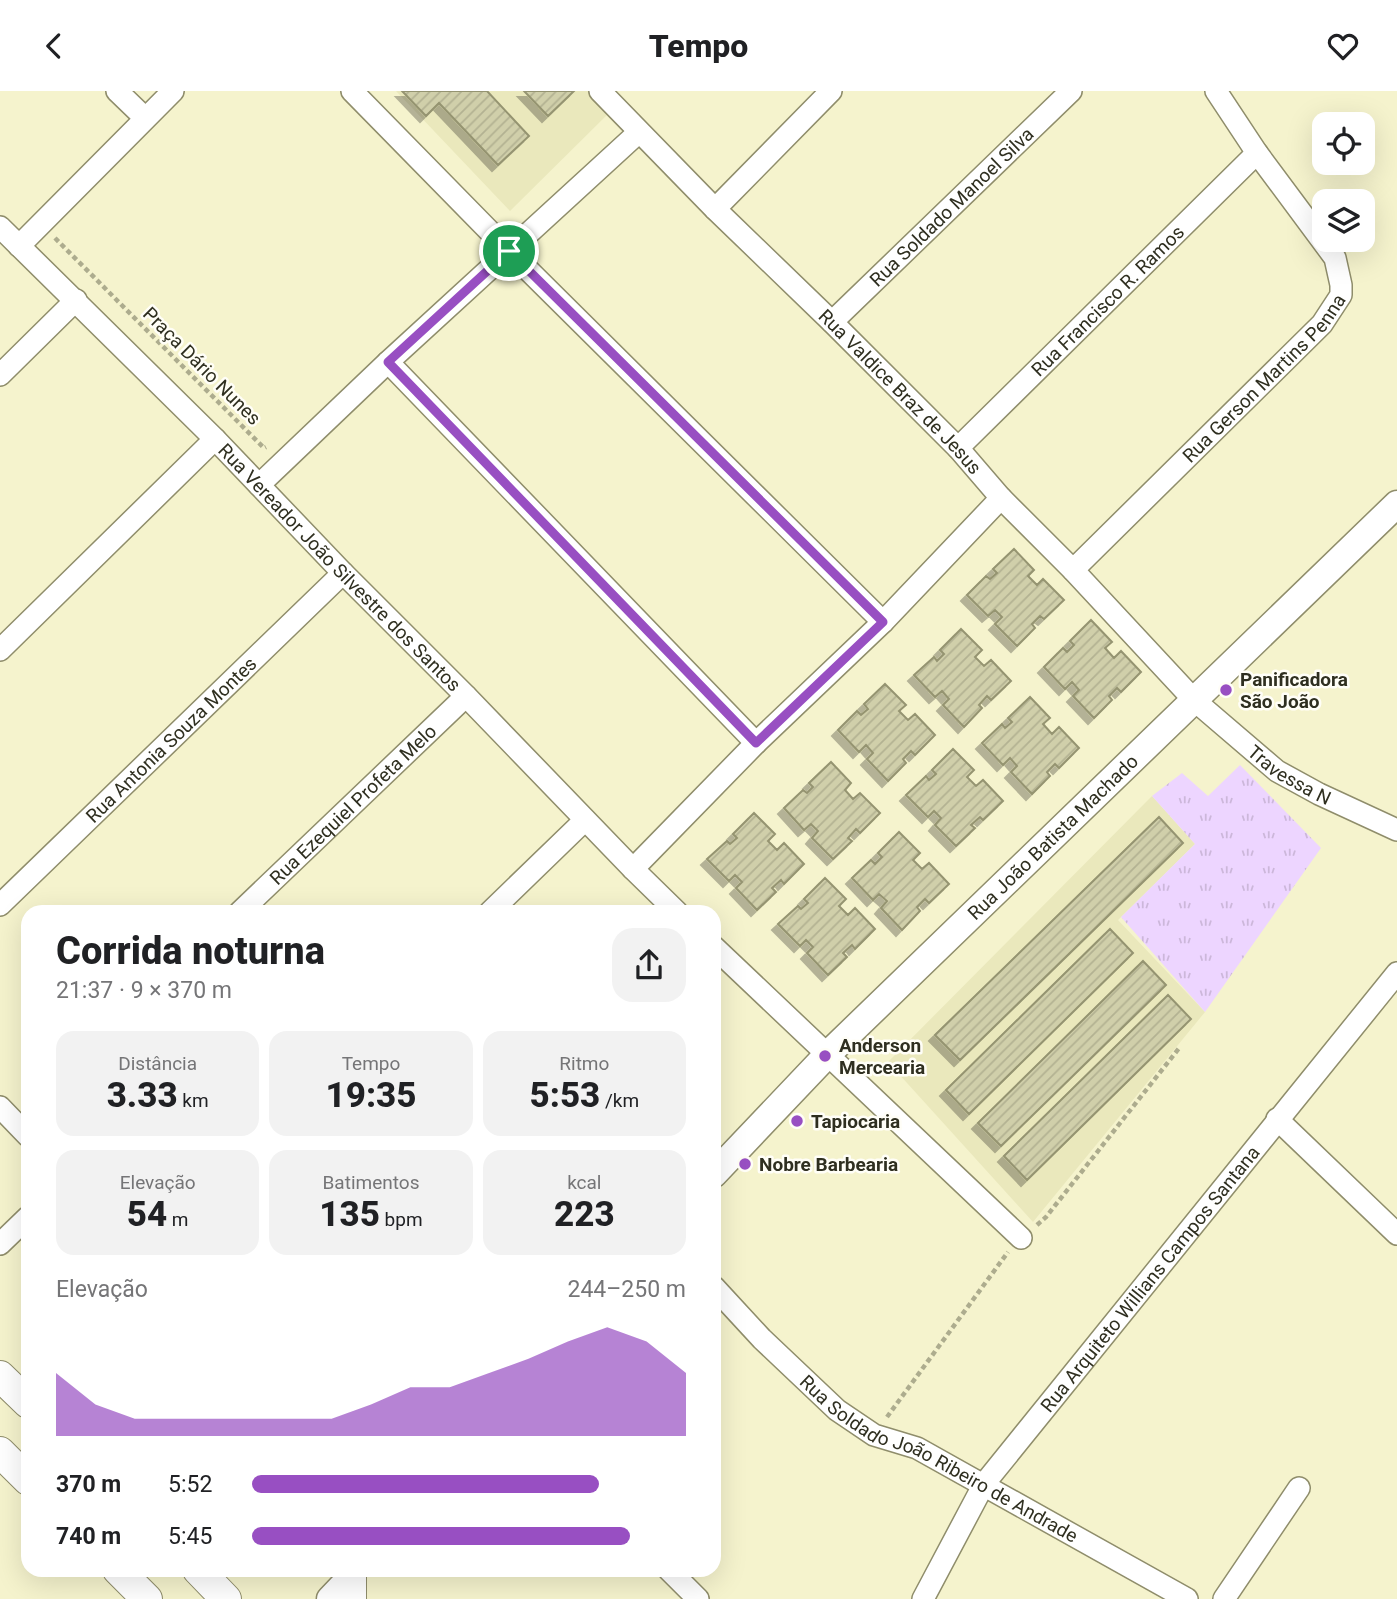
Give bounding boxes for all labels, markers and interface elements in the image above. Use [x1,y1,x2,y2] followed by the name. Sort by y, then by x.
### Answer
[35,27,73,65] icon: back
[649,27,748,65] text: Tempo
[1324,27,1362,65] icon: heart
[1312,112,1375,252] map controls
[1312,112,1375,175] button: locate
[865,122,1038,291] street label: Rua Soldado Manoel Silva
[1312,189,1375,252] button: layers
[1026,220,1189,381] street label: Rua Francisco R. Ramos
[479,221,539,281] pin
[490,232,528,270] icon: arrive
[1177,289,1350,467] street label: Rua Gerson Martins Penna
[138,302,266,430] street label: Praça Dário Nunes
[814,304,987,479] street label: Rua Valdice Braz de Jesus
[214,439,466,696] street label: Rua Vereador João Silvestre dos Santos
[81,652,261,827] street label: Rua Antonia Souza Montes
[1240,668,1348,713] place label: Panificadora São João
[1218,682,1234,698] marker: Panificadora São João
[265,719,441,889] street label: Rua Ezequiel Profeta Melo
[1243,740,1335,810] street label: Travessa N
[963,749,1143,924] street label: Rua João Batista Machado
[612,928,686,1002] button: share
[56,929,325,973] text: Corrida noturna
[56,977,232,1004] text: 21:37 · 9 × 370 m
[839,1034,925,1079] place label: Anderson Mercearia
[817,1048,833,1064] marker: Anderson Mercearia
[118,1052,197,1075] text: Distância
[342,1052,400,1075] text: Tempo
[559,1052,609,1075] text: Ritmo
[107,1075,178,1116] text: 3.33
[326,1075,416,1116] text: 19:35
[530,1075,600,1116] text: 5:53
[178,1089,209,1112] text: km
[600,1089,639,1112] text: /km
[811,1110,900,1133] place label: Tapiocaria
[789,1113,805,1129] marker: Tapiocaria
[1035,1141,1264,1416] street label: Rua Arquiteto Willians Campos Santana
[759,1153,898,1176] place label: Nobre Barbearia
[737,1156,753,1172] marker: Nobre Barbearia
[120,1171,196,1194] text: Elevação
[323,1171,419,1194] text: Batimentos
[567,1171,602,1194] text: kcal
[127,1194,167,1235] text: 54
[319,1194,380,1235] text: 135
[554,1194,615,1235] text: 223
[167,1208,189,1231] text: m
[380,1208,423,1231] text: bpm
[56,1276,148,1303] text: Elevação
[567,1276,686,1303] text: 244–250 m
[795,1370,1082,1547] street label: Rua Soldado João Ribeiro de Andrade
[56,1471,121,1498] text: 370 m
[168,1471,212,1498] text: 5:52
[56,1523,121,1550] text: 740 m
[168,1523,212,1550] text: 5:45

